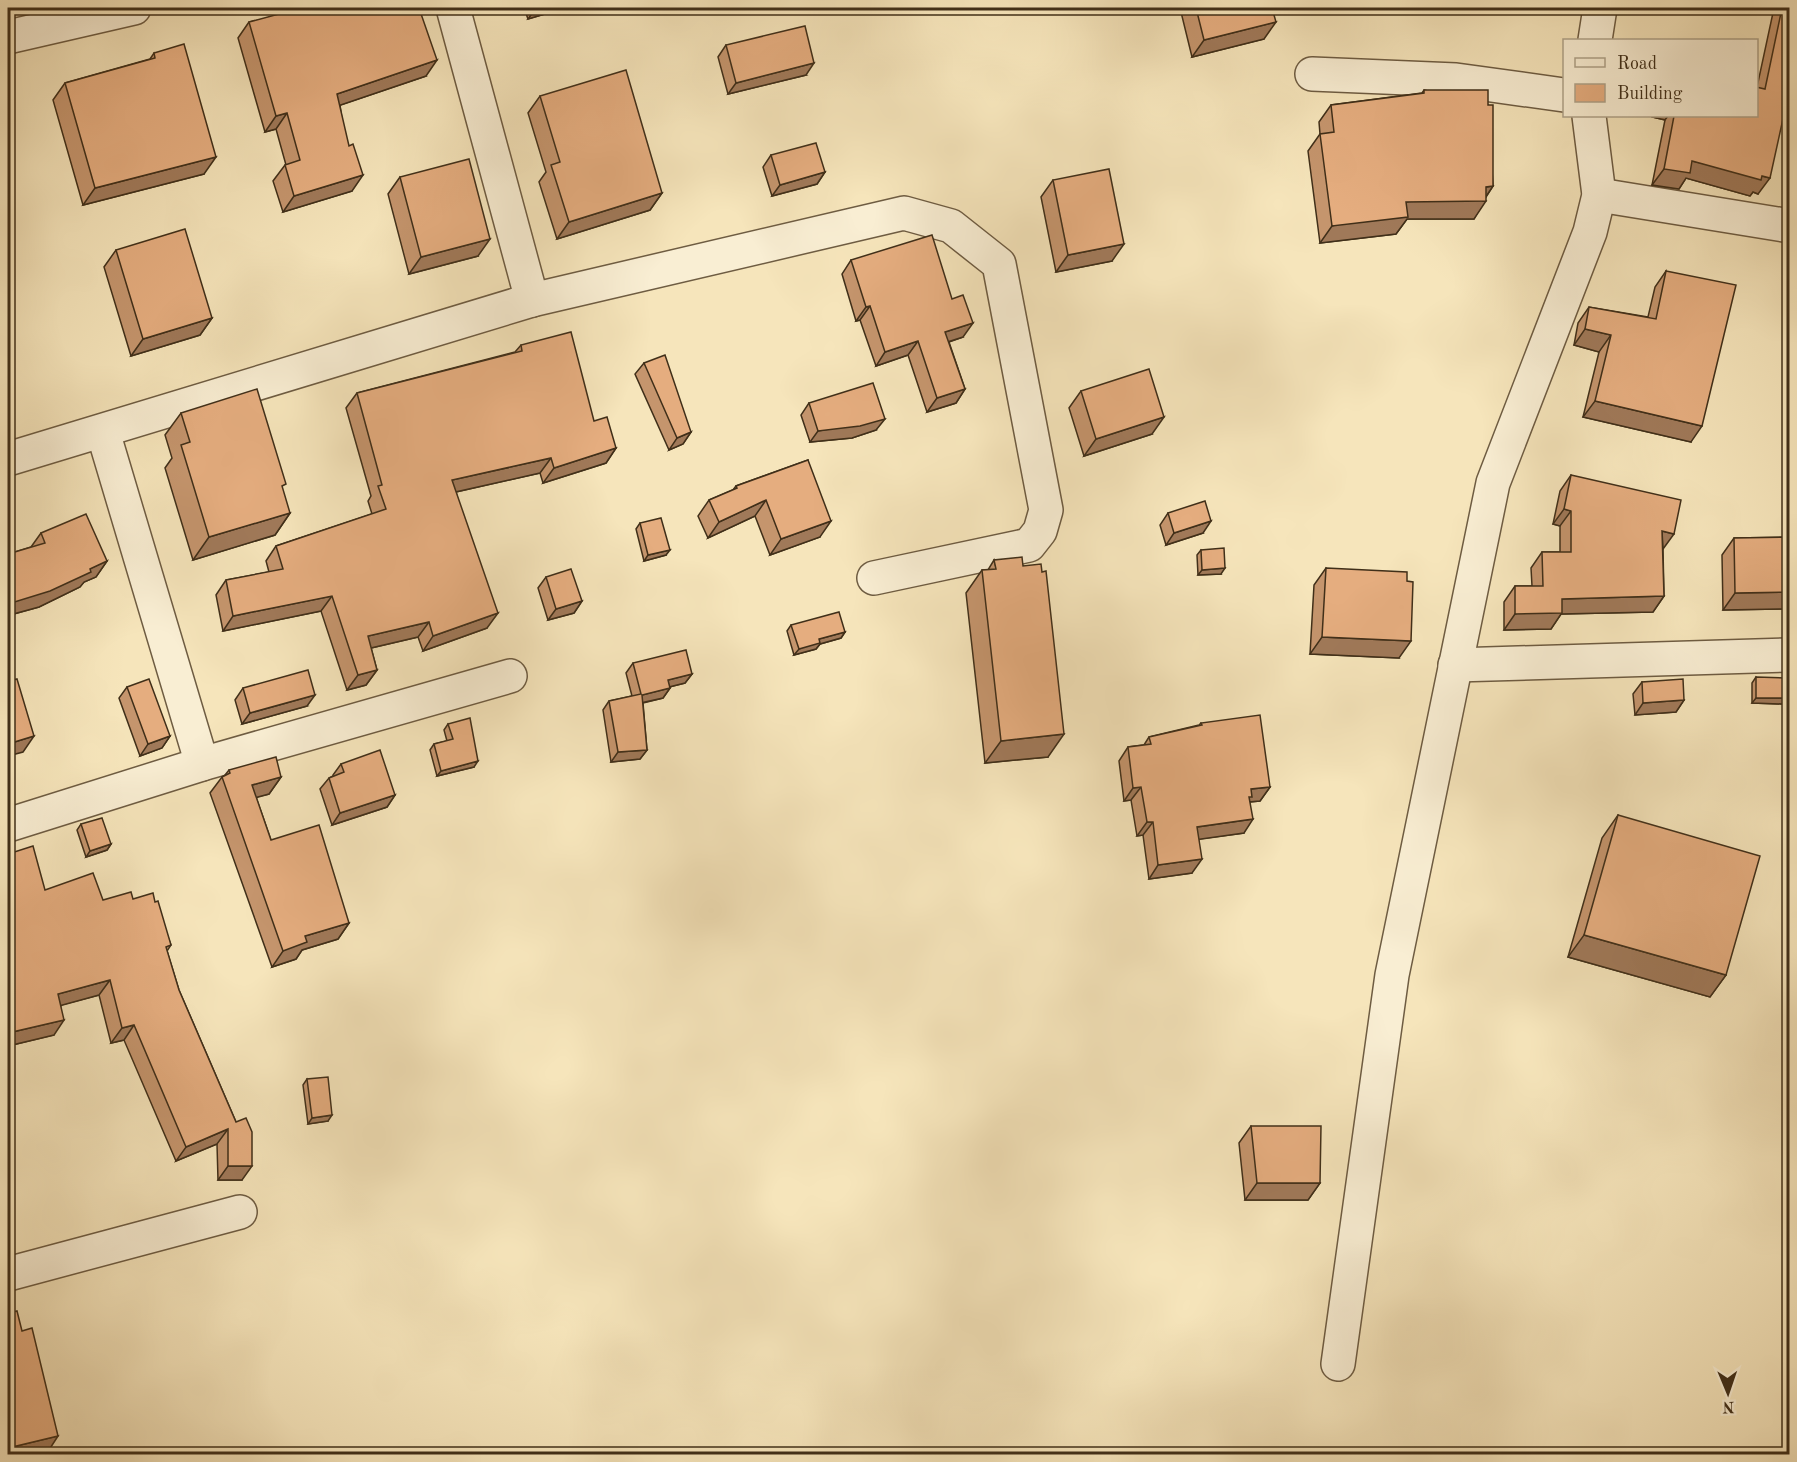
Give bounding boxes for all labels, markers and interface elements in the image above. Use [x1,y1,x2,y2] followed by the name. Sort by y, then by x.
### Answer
[1563,39,1758,117] legend
[1617,55,1657,73] text: Road
[1617,85,1683,103] text: Building
[1698,1363,1758,1423] north arrow
[1721,1398,1735,1414] text: N

